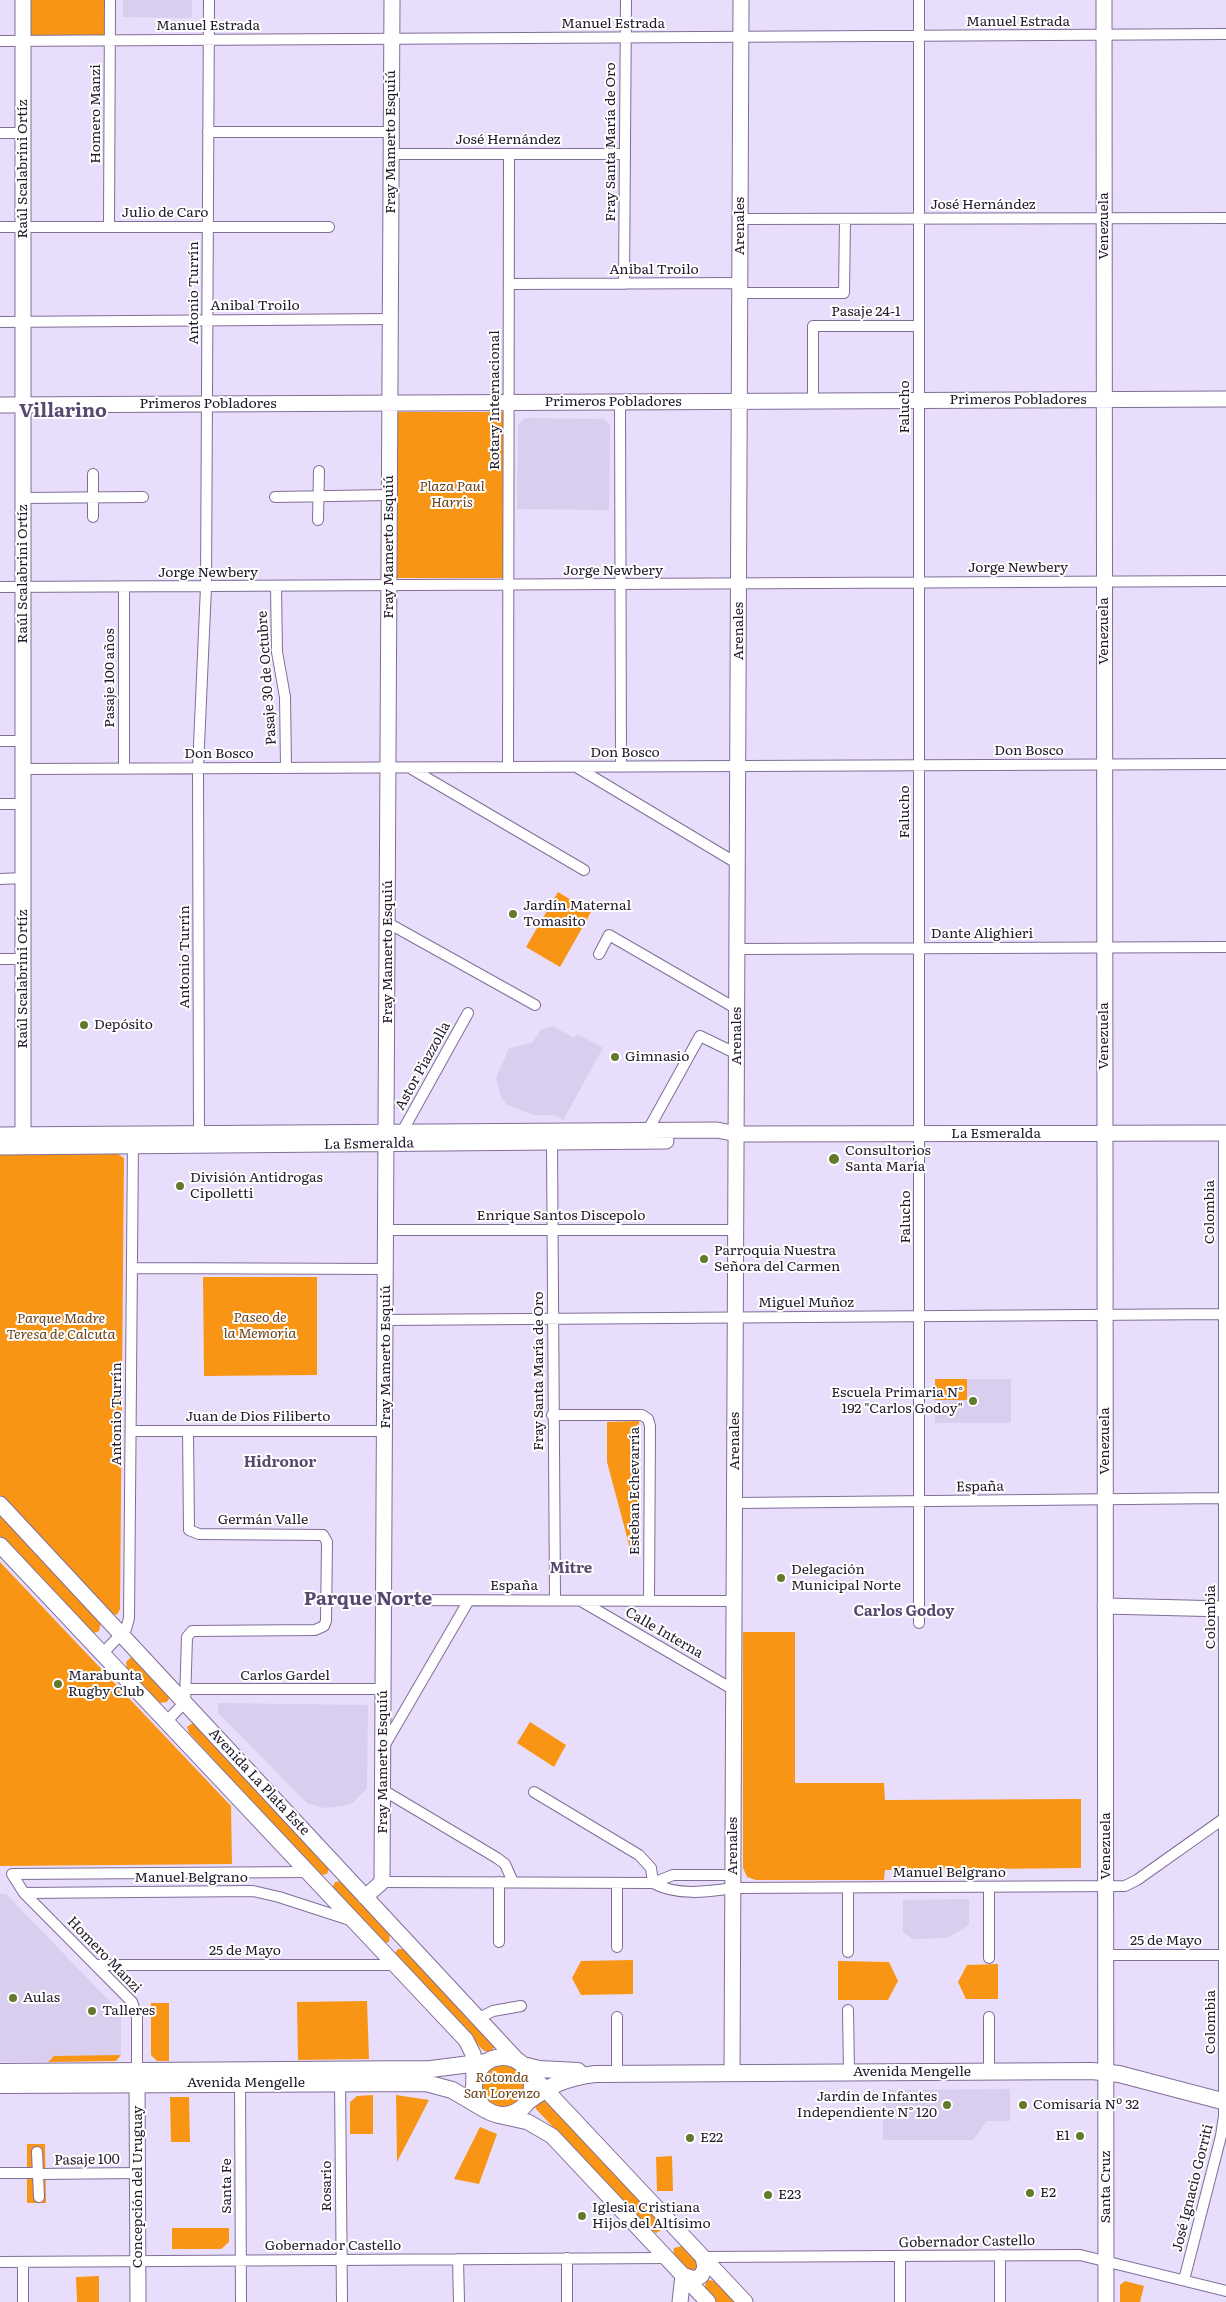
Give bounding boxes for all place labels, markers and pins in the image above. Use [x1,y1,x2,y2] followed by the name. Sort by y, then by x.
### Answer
[523,898,631,930] place label: Jardín Maternal Tomasito
[507,908,519,920] marker: Jardín Maternal Tomasito
[94,1017,153,1033] place label: Depósito
[78,1019,90,1031] marker: Depósito
[625,1049,689,1065] place label: Gimnasio
[609,1051,621,1063] marker: Gimnasio
[845,1143,931,1176] place label: Consultorios Santa María
[827,1152,841,1166] marker: Consultorios Santa María
[190,1170,323,1202] place label: División Antidrogas Cipolletti
[174,1180,186,1192] marker: División Antidrogas Cipolletti
[714,1243,840,1276] place label: Parroquia Nuestra Señora del Carmen
[698,1253,710,1265] marker: Parroquia Nuestra Señora del Carmen
[831,1385,963,1418] place label: Escuela Primaria N° 192 "Carlos Godoy"
[967,1395,979,1407] marker: Escuela Primaria N° 192 "Carlos Godoy"
[791,1562,901,1594] place label: Delegación Municipal Norte
[775,1572,787,1584] marker: Delegación Municipal Norte
[68,1668,144,1700] place label: Marabunta Rugby Club
[52,1678,64,1690] marker: Marabunta Rugby Club
[23,1990,60,2006] place label: Aulas
[7,1992,19,2004] marker: Aulas
[102,2003,155,2019] place label: Talleres
[86,2005,98,2017] marker: Talleres
[797,2089,937,2122] place label: Jardín de Infantes Independiente N° 120
[1033,2097,1139,2113] place label: Comisaría Nº 32
[941,2099,953,2111] marker: Jardín de Infantes Independiente N° 120
[1017,2099,1029,2111] marker: Comisaría Nº 32
[1055,2128,1070,2144] place label: E1
[700,2130,723,2146] place label: E22
[1074,2130,1086,2142] marker: E1
[684,2132,696,2144] marker: E22
[1040,2185,1056,2201] place label: E2
[778,2187,802,2203] place label: E23
[1024,2187,1036,2199] marker: E2
[762,2189,774,2201] marker: E23
[592,2200,711,2232] place label: Iglesia Cristiana Hijos del Altísimo
[576,2210,588,2222] marker: Iglesia Cristiana Hijos del Altísimo

